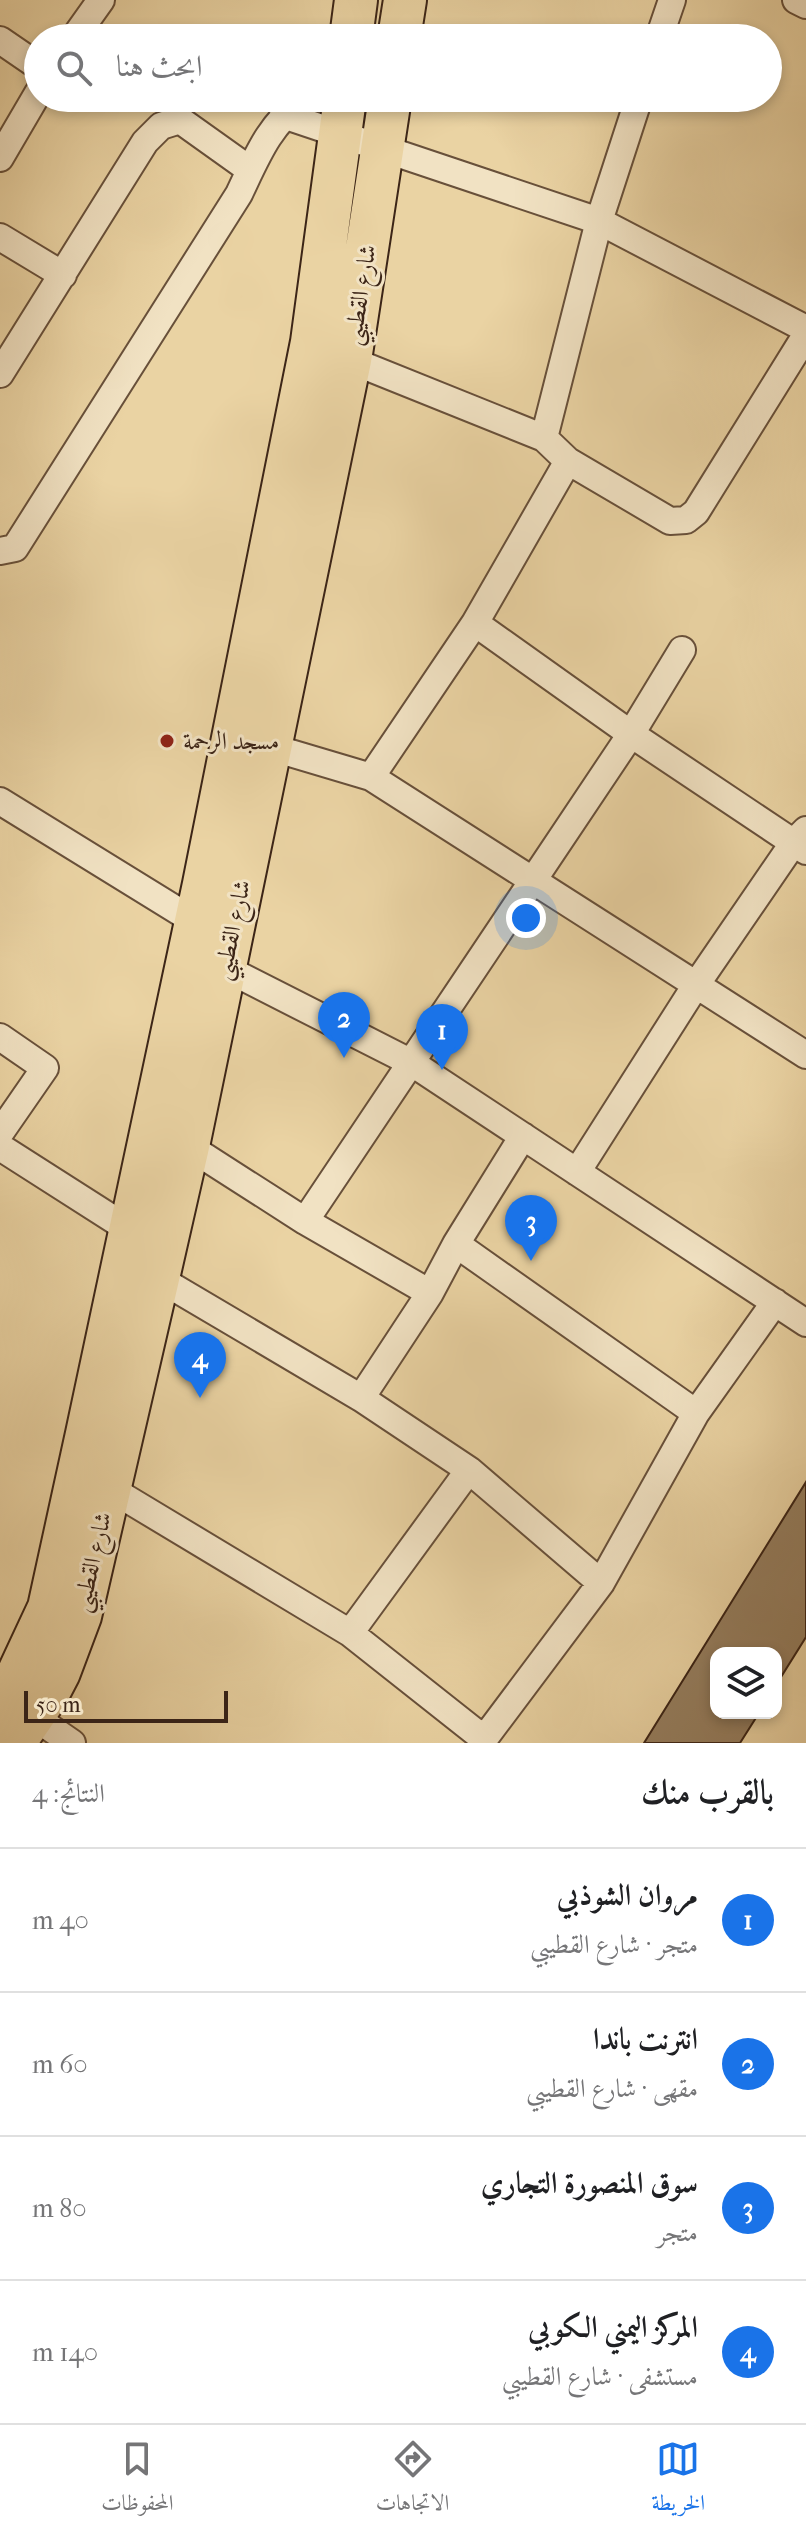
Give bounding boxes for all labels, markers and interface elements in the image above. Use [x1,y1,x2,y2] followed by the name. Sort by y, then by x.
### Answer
[24,24,782,112] search box
[52,46,96,90] icon: search
[116,49,202,84] text: ابحث هنا
[338,243,390,349] street label: شارع القطيبي
[183,727,279,755] place label: مسجد الرحمة
[158,732,176,750] marker: مسجد الرحمة
[208,877,264,984] street label: شارع القطيبي
[506,898,546,938] your location
[318,992,370,1058] pin: 2
[416,1004,468,1070] pin: 1
[505,1195,557,1261] pin: 3
[174,1332,226,1398] pin: 4
[67,1509,125,1617] street label: شارع القطيبي
[710,1647,782,1719] map controls
[710,1647,782,1719] button: layers
[24,1687,228,1723] scale bar
[36,1692,81,1718] text: 50 m
[641,1772,774,1812] text: بالقرب منك
[32,1778,105,1809] text: النتائج: 4
[557,1878,698,1913] text: مروان الشوذبي
[32,1905,89,1936] text: 40 m
[743,1905,753,1936] text: 1
[530,1929,698,1960] text: متجر · شارع القطيبي
[593,2022,698,2057] text: انترنت باندا
[32,2049,88,2080] text: 60 m
[741,2049,755,2080] text: 2
[526,2073,698,2104] text: مقهى · شارع القطيبي
[481,2166,698,2201] text: سوق المنصورة التجاري
[32,2193,87,2224] text: 80 m
[743,2193,753,2224] text: 3
[657,2217,698,2248] text: متجر
[528,2310,698,2345] text: المركز اليمني الكوبي
[32,2337,98,2368] text: 140 m
[740,2337,756,2368] text: 4
[502,2361,698,2392] text: مستشفى · شارع القطيبي
[101,2437,174,2524] tab: المحفوظات
[376,2437,449,2524] tab: الاتجاهات
[651,2437,705,2524] tab: الخريطة

